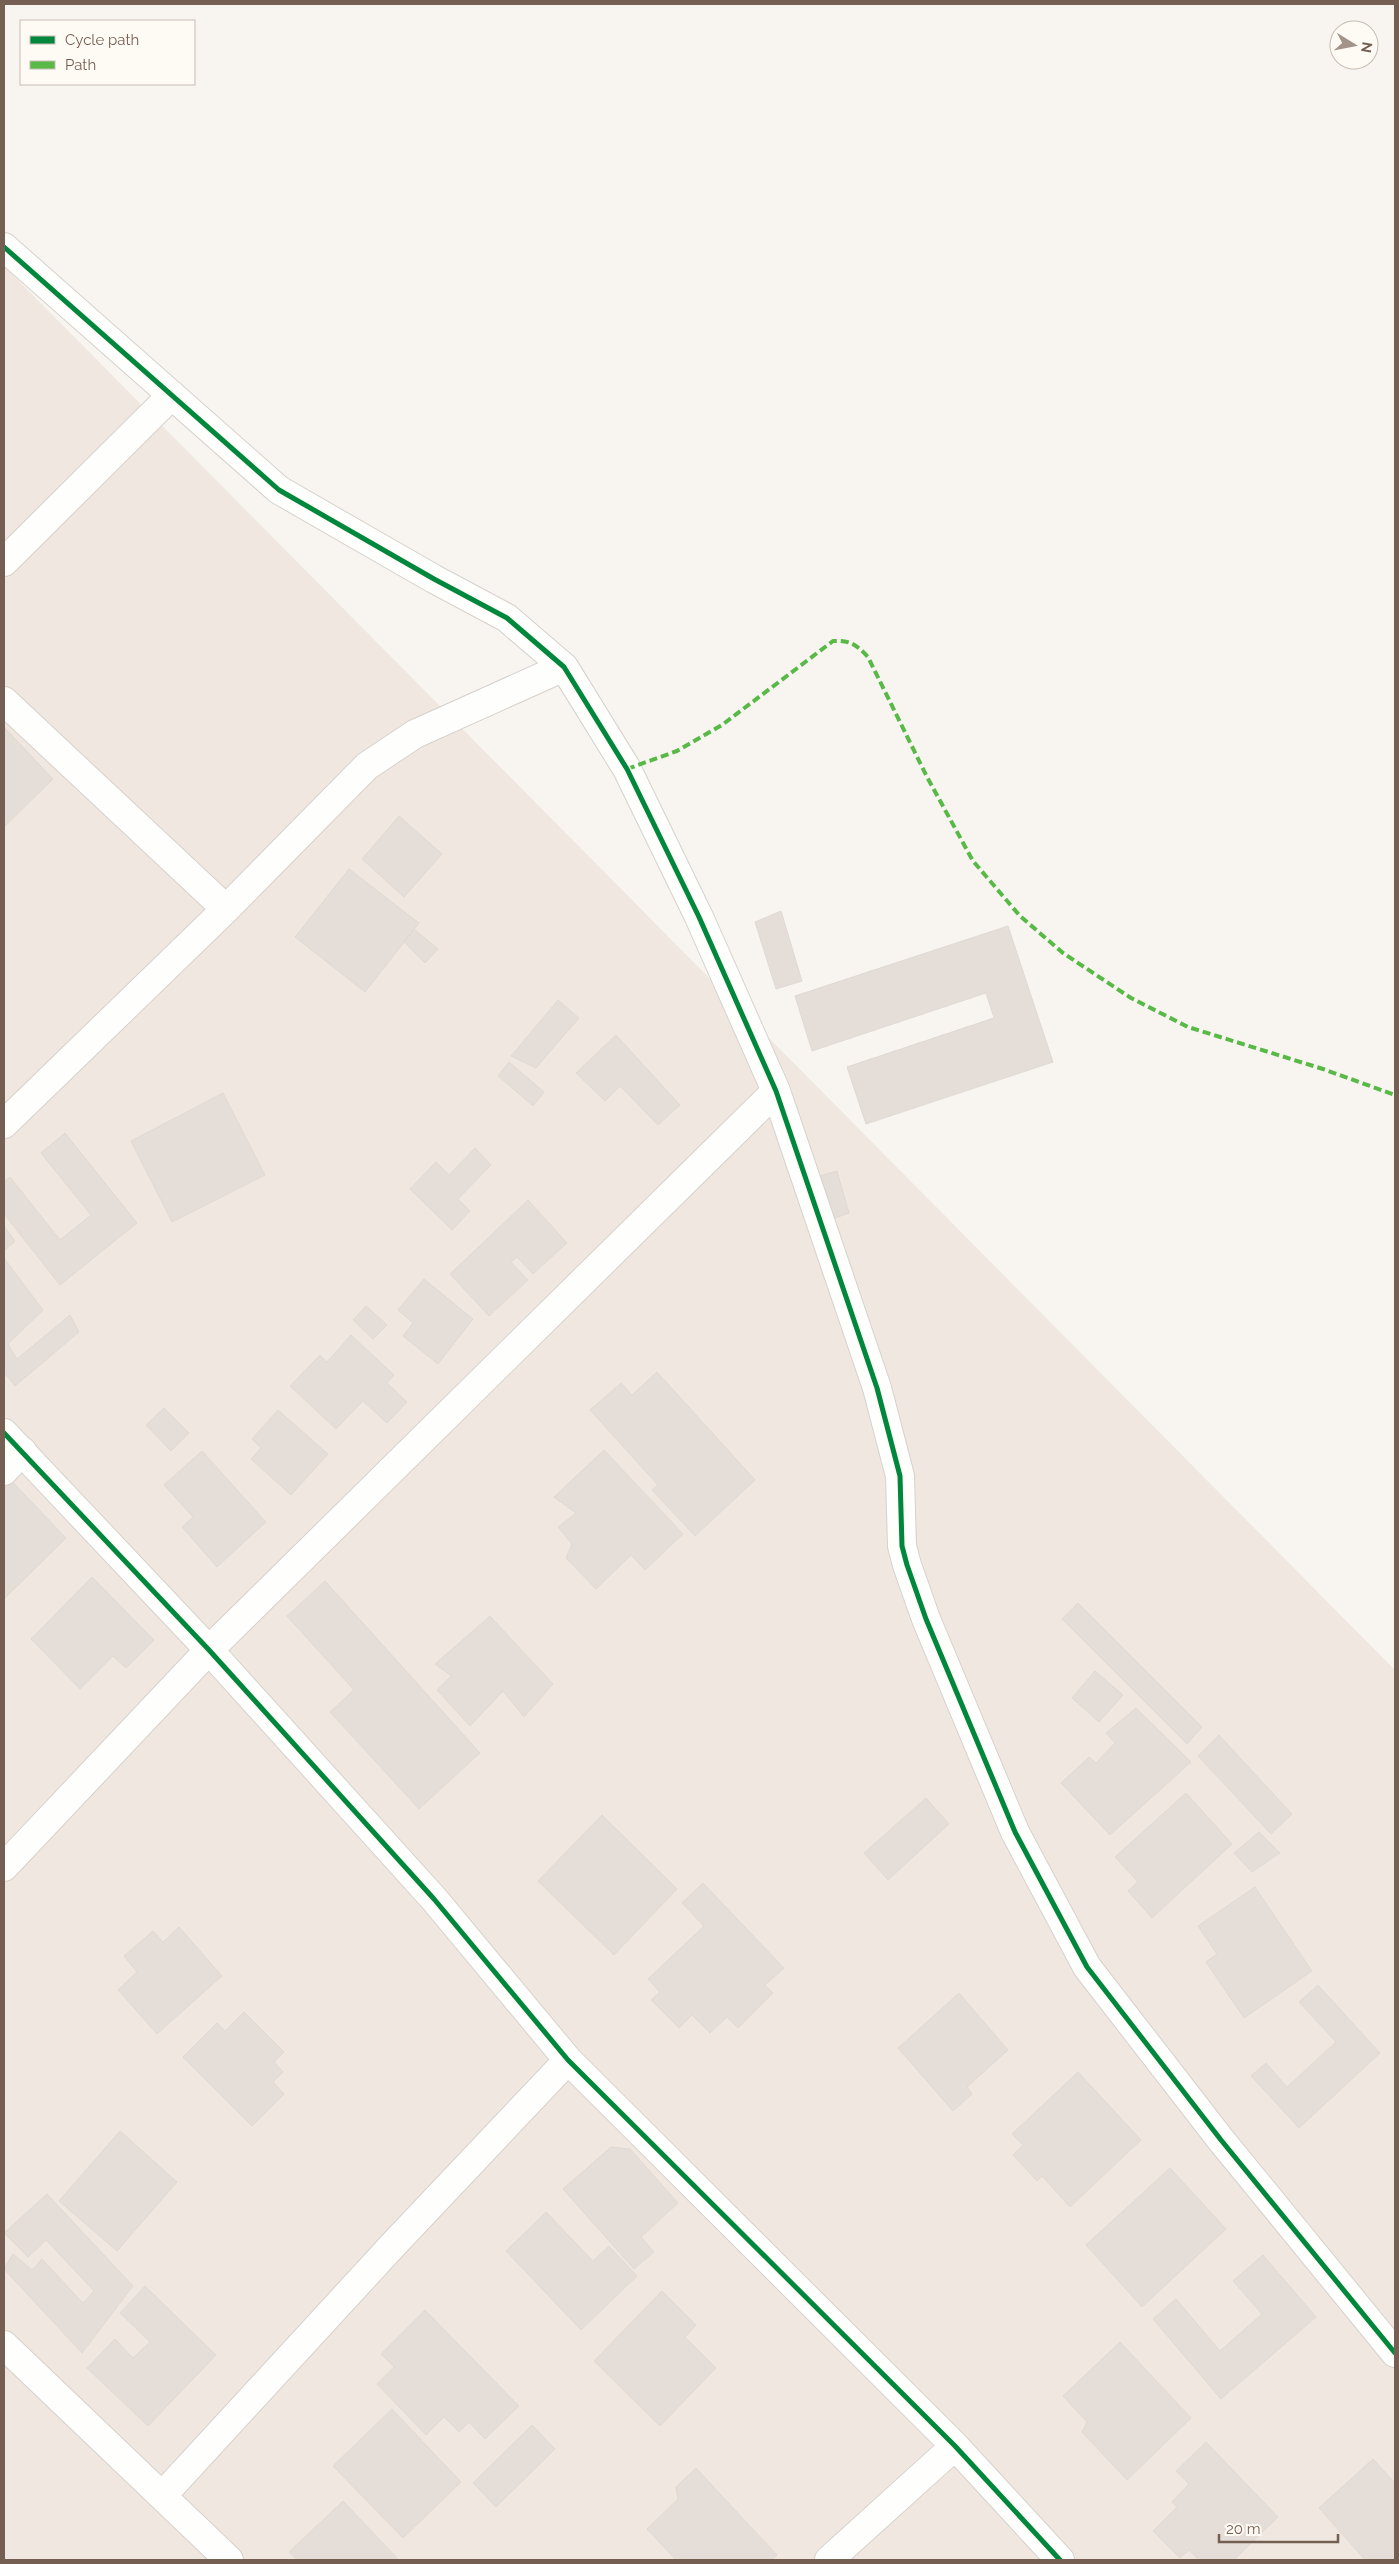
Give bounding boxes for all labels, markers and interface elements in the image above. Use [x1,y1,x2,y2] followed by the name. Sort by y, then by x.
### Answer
[20,20,195,85] legend
[1329,20,1379,70] north arrow
[65,31,139,49] text: Cycle path
[1358,41,1376,54] text: N
[65,56,96,74] text: Path
[1219,2512,1338,2544] scale bar
[1226,2520,1261,2538] text: 20 m

